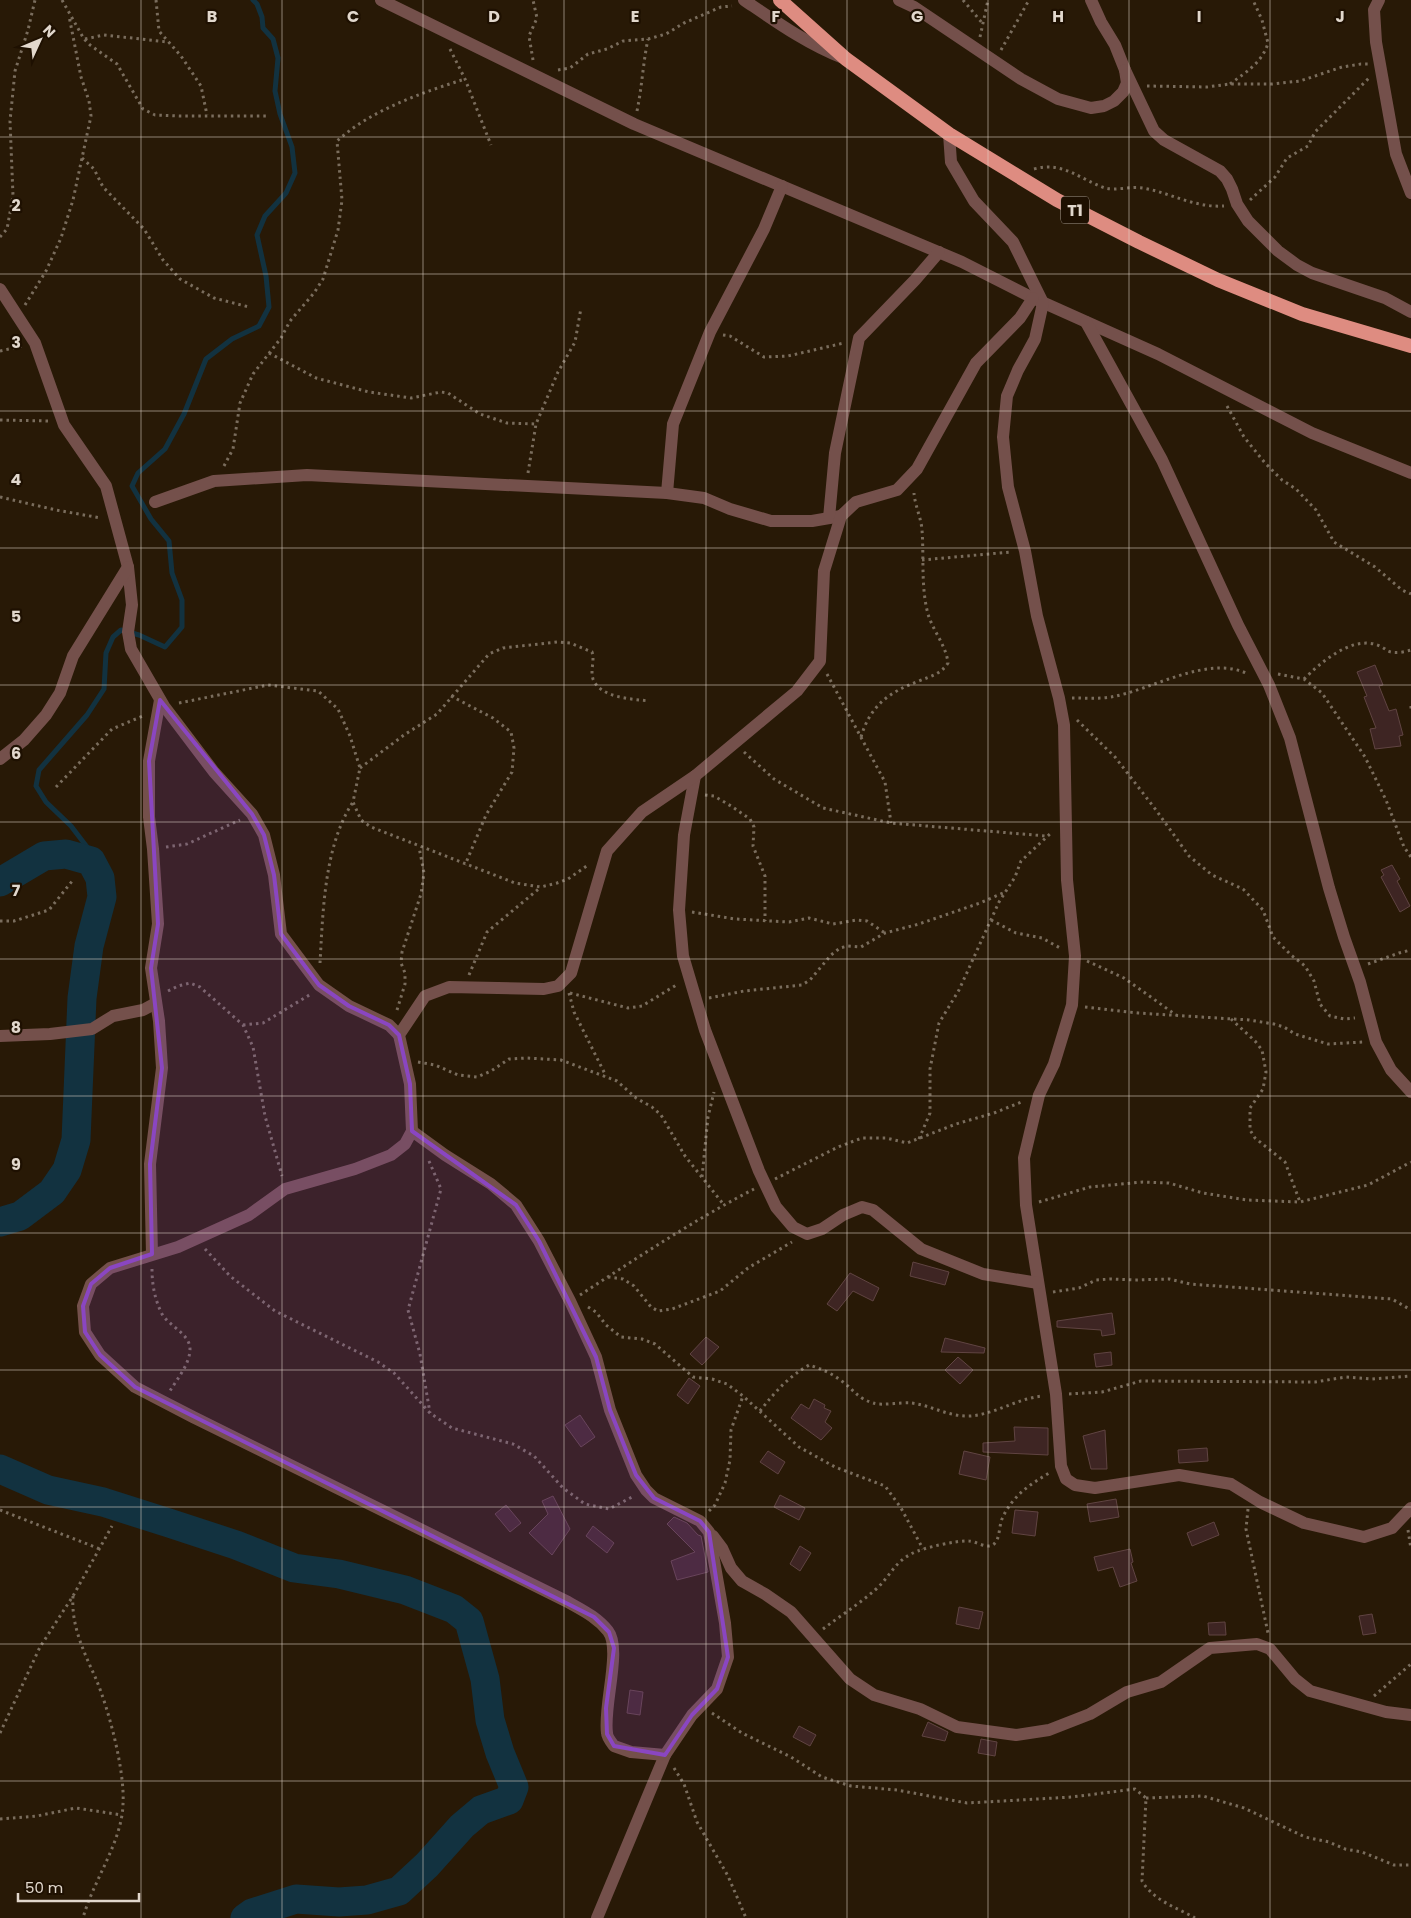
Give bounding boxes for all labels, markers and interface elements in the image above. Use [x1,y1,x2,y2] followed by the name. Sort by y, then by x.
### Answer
[207,5,217,28] text: B
[347,5,359,28] text: C
[488,5,500,28] text: D
[631,5,639,28] text: E
[772,5,781,28] text: F
[911,5,923,28] text: G
[1052,5,1064,28] text: H
[1197,5,1201,28] text: I
[1335,5,1345,28] text: J
[15,15,65,65] north arrow
[39,20,60,42] text: N
[11,194,21,217] text: 2
[1061,196,1089,224] road number: T1
[11,331,21,354] text: 3
[11,468,22,491] text: 4
[11,605,21,628] text: 5
[11,742,21,765] text: 6
[12,879,21,902] text: 7
[11,1016,21,1039] text: 8
[11,1153,21,1176] text: 9
[18,1870,139,1902] scale bar
[25,1877,63,1898] text: 50 m

